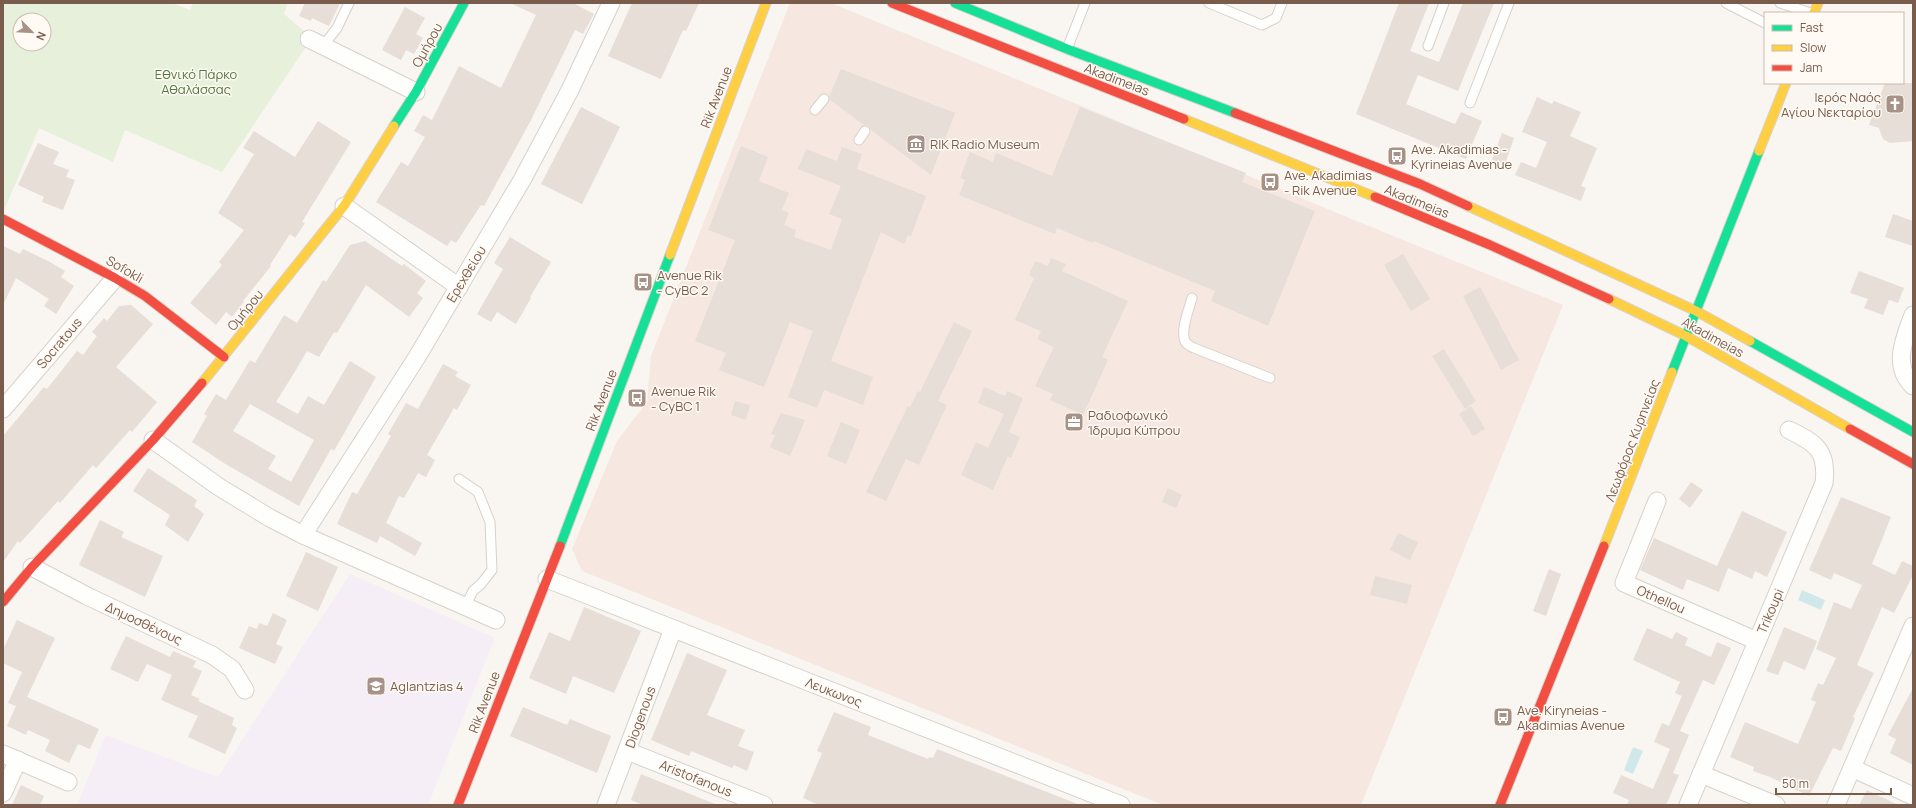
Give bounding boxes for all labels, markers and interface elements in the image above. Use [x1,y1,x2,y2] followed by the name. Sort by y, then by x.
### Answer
[12,12,52,52] north arrow
[1764,12,1904,84] legend
[1800,19,1824,36] text: Fast
[407,20,447,70] street label: Ομήρου
[33,30,50,43] text: N
[1800,39,1826,56] text: Slow
[1082,58,1152,100] street label: Akadimeias
[1800,59,1822,76] text: Jam
[696,63,736,130] street label: Rik Avenue
[155,65,238,98] park label: Εθνικό Πάρκο Αθαλάσσας
[1781,88,1881,121] place label: Ιερός Ναός Αγίου Νεκταρίου
[1884,93,1906,115] church icon: Ιερός Ναός Αγίου Νεκταρίου
[905,133,927,155] museum icon: RIK Radio Museum
[930,135,1040,153] place label: RIK Radio Museum
[1411,140,1513,173] place label: Ave. Akadimias - Kyrineias Avenue
[1386,145,1408,167] bus stop icon: Ave. Akadimias - Kyrineias Avenue
[1284,166,1372,199] place label: Ave. Akadimias - Rik Avenue
[1259,171,1281,193] bus stop icon: Ave. Akadimias - Rik Avenue
[1382,180,1452,222] street label: Akadimeias
[442,242,490,306] street label: Ερεχθείου
[103,251,147,287] street label: Sofokli
[657,266,722,299] place label: Avenue Rik - CyBC 2
[632,271,654,293] bus stop icon: Avenue Rik - CyBC 2
[223,286,267,334] street label: Ομήρου
[32,313,86,372] street label: Socratous
[1679,313,1747,362] street label: Akadimeias
[581,366,621,433] street label: Rik Avenue
[1600,376,1664,504] street label: Λεωφόρος Κυρηνείας
[651,382,716,415] place label: Avenue Rik - CyBC 1
[626,387,648,409] bus stop icon: Avenue Rik - CyBC 1
[1088,406,1180,439] place label: Ραδιοφωνικό Ίδρυμα Κύπρου
[1063,411,1085,433] office icon: Ραδιοφωνικό Ίδρυμα Κύπρου
[1634,581,1688,617] street label: Othellou
[1752,586,1788,636] street label: Trikoupi
[103,597,185,649] street label: Δημοσθένους
[464,668,504,735] street label: Rik Avenue
[803,673,865,711] street label: Λευκωνος
[365,675,387,697] school or university icon: Aglantzias 4
[390,677,464,695] place label: Aglantzias 4
[621,683,660,750] street label: Diogenous
[1517,701,1625,734] place label: Ave. Kiryneias - Akadimias Avenue
[1492,706,1514,728] bus stop icon: Ave. Kiryneias - Akadimias Avenue
[657,755,735,801] street label: Aristofanous
[1776,770,1891,796] scale bar
[1782,775,1809,792] text: 50 m

